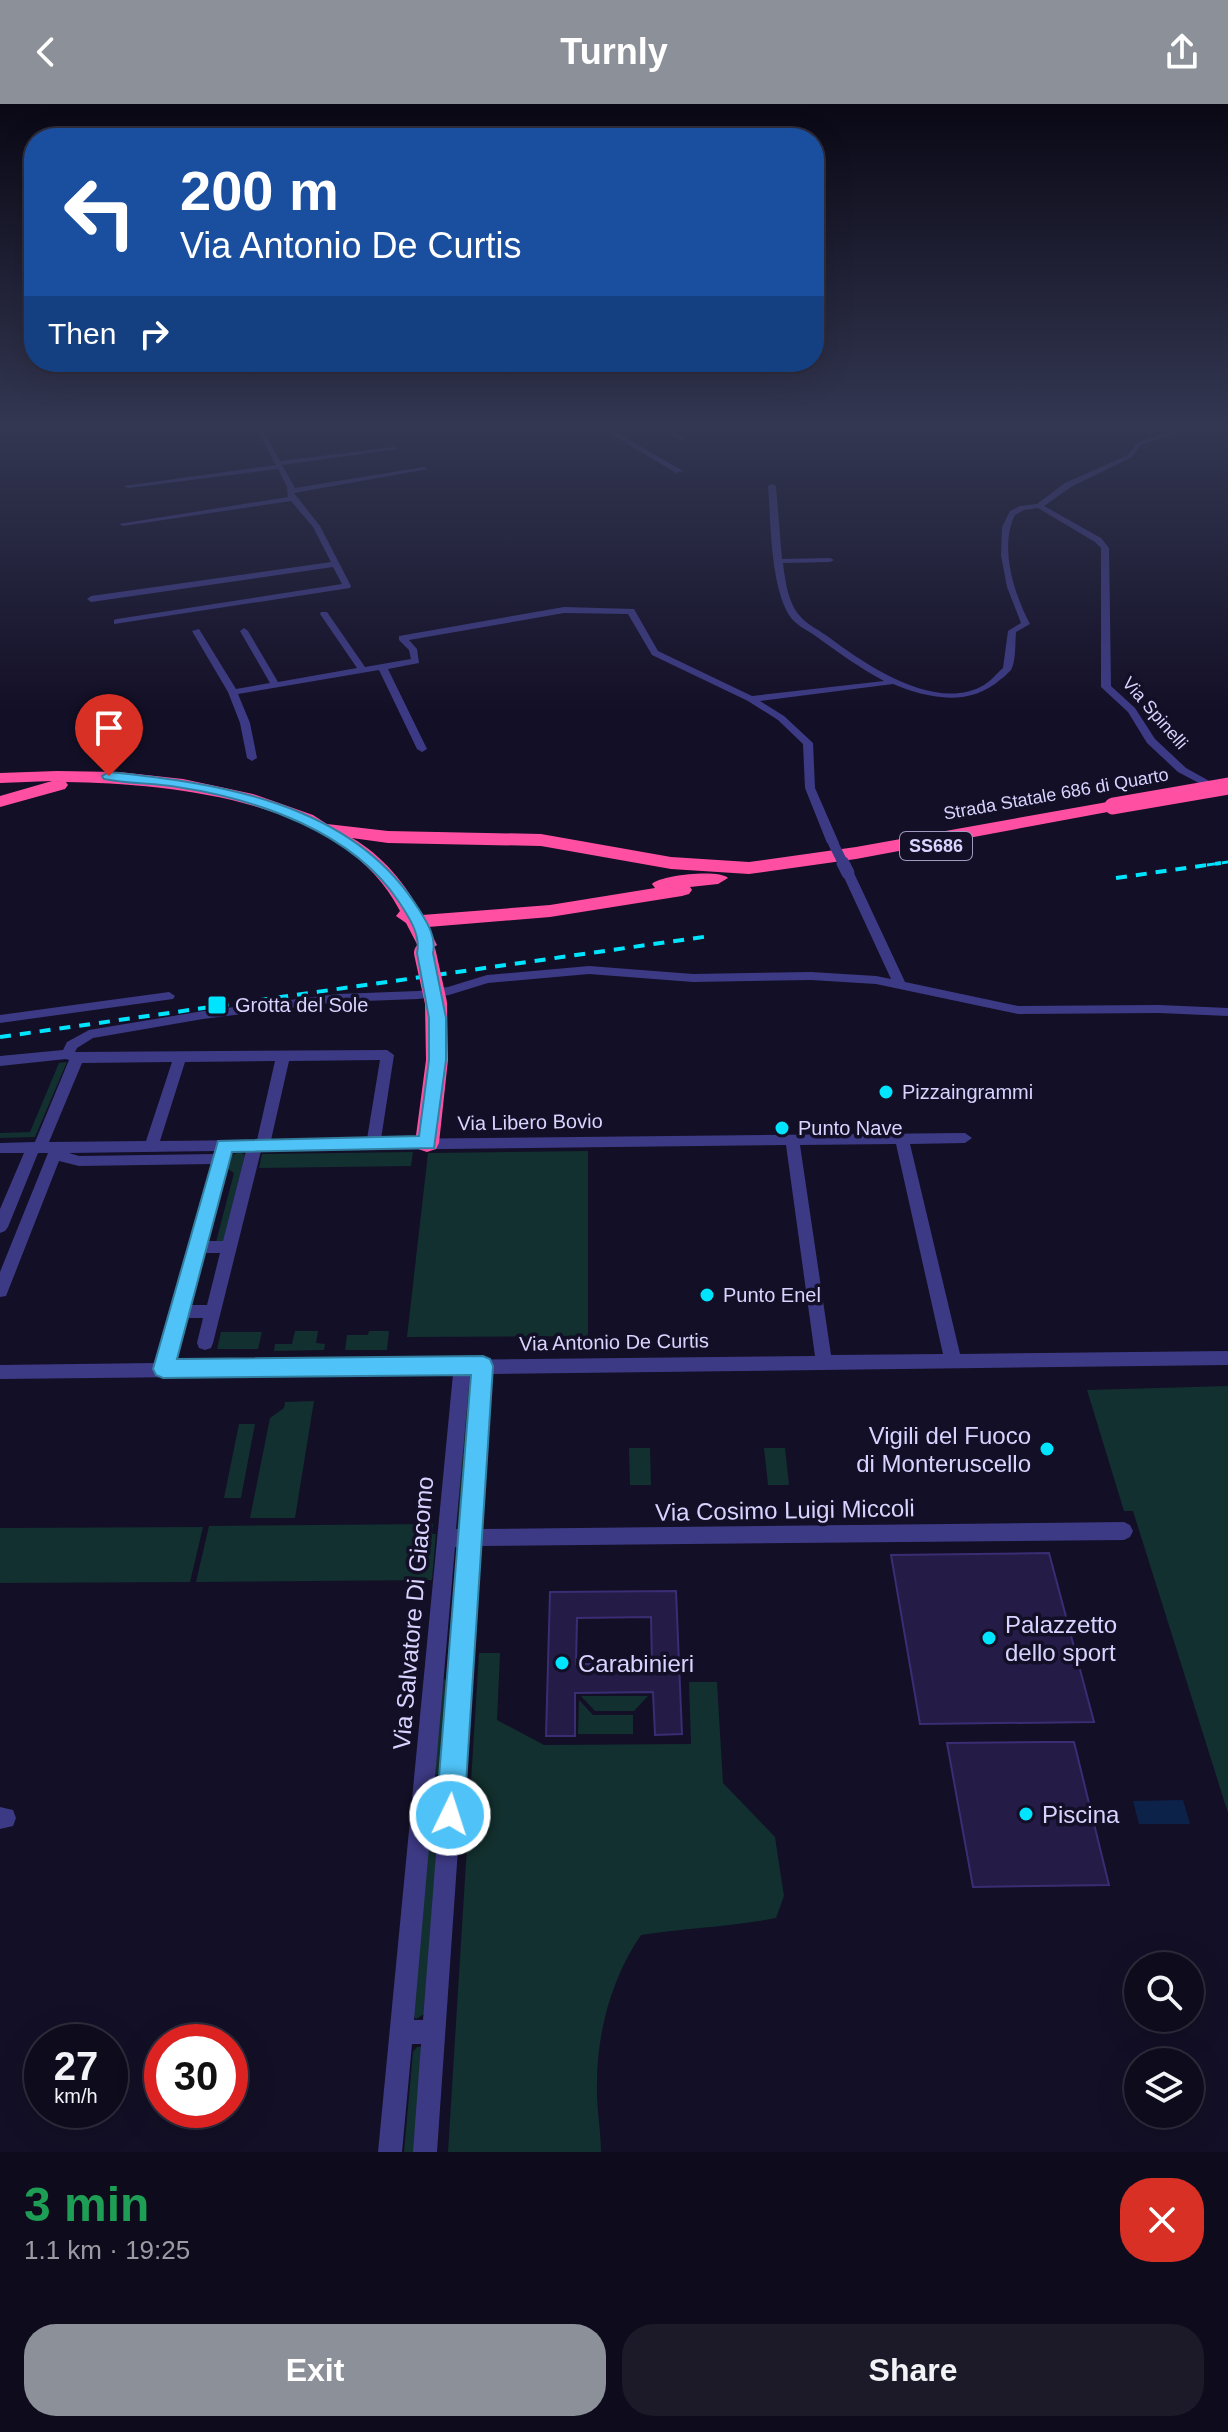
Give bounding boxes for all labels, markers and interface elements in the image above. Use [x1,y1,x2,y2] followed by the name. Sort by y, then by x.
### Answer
[24,30,68,74] icon: back
[1160,30,1204,74] icon: share
[560,31,668,72] text: Turnly
[180,159,339,222] text: 200 m
[48,160,152,264] icon: left
[180,225,522,266] text: Via Antonio De Curtis
[132,312,176,356] icon: right
[48,317,116,350] text: Then
[1118,673,1192,753] street label: Via Spinelli
[75,694,143,776] pin
[87,706,131,750] icon: arrive
[942,764,1170,824] street label: Strada Statale 686 di Quarto
[900,832,972,860] road number: SS686
[206,994,228,1016] marker: Grotta del Sole
[235,994,368,1016] place label: Grotta del Sole
[902,1081,1033,1103] place label: Pizzaingrammi
[877,1083,895,1101] marker: Pizzaingrammi
[457,1110,603,1134] street label: Via Libero Bovio
[798,1117,903,1139] place label: Punto Nave
[773,1119,791,1137] marker: Punto Nave
[723,1284,821,1306] place label: Punto Enel
[698,1286,716,1304] marker: Punto Enel
[519,1329,709,1355] street label: Via Antonio De Curtis
[856,1422,1031,1477] place label: Vigili del Fuoco di Monteruscello
[1038,1440,1056,1458] marker: Vigili del Fuoco di Monteruscello
[388,1475,438,1751] street label: Via Salvatore Di Giacomo
[655,1494,915,1526] street label: Via Cosimo Luigi Miccoli
[1005,1611,1117,1666] place label: Palazzetto dello sport
[980,1629,998,1647] marker: Palazzetto dello sport
[578,1650,694,1677] place label: Carabinieri
[553,1654,571,1672] marker: Carabinieri
[408,1773,492,1857] position arrow
[1042,1801,1120,1828] place label: Piscina
[1017,1805,1035,1823] marker: Piscina
[1124,1952,1204,2128] map controls
[1124,1952,1204,2032] button: search
[144,2024,248,2128] speed limit sign: 30
[54,2044,98,2088] text: 27
[1124,2048,1204,2128] button: layers
[54,2085,98,2107] text: km/h
[24,2178,149,2231] text: 3 min
[1120,2178,1204,2262] button: close
[24,2235,190,2265] text: 1.1 km · 19:25
[24,2324,606,2416] button: Exit
[622,2324,1204,2416] button: Share

